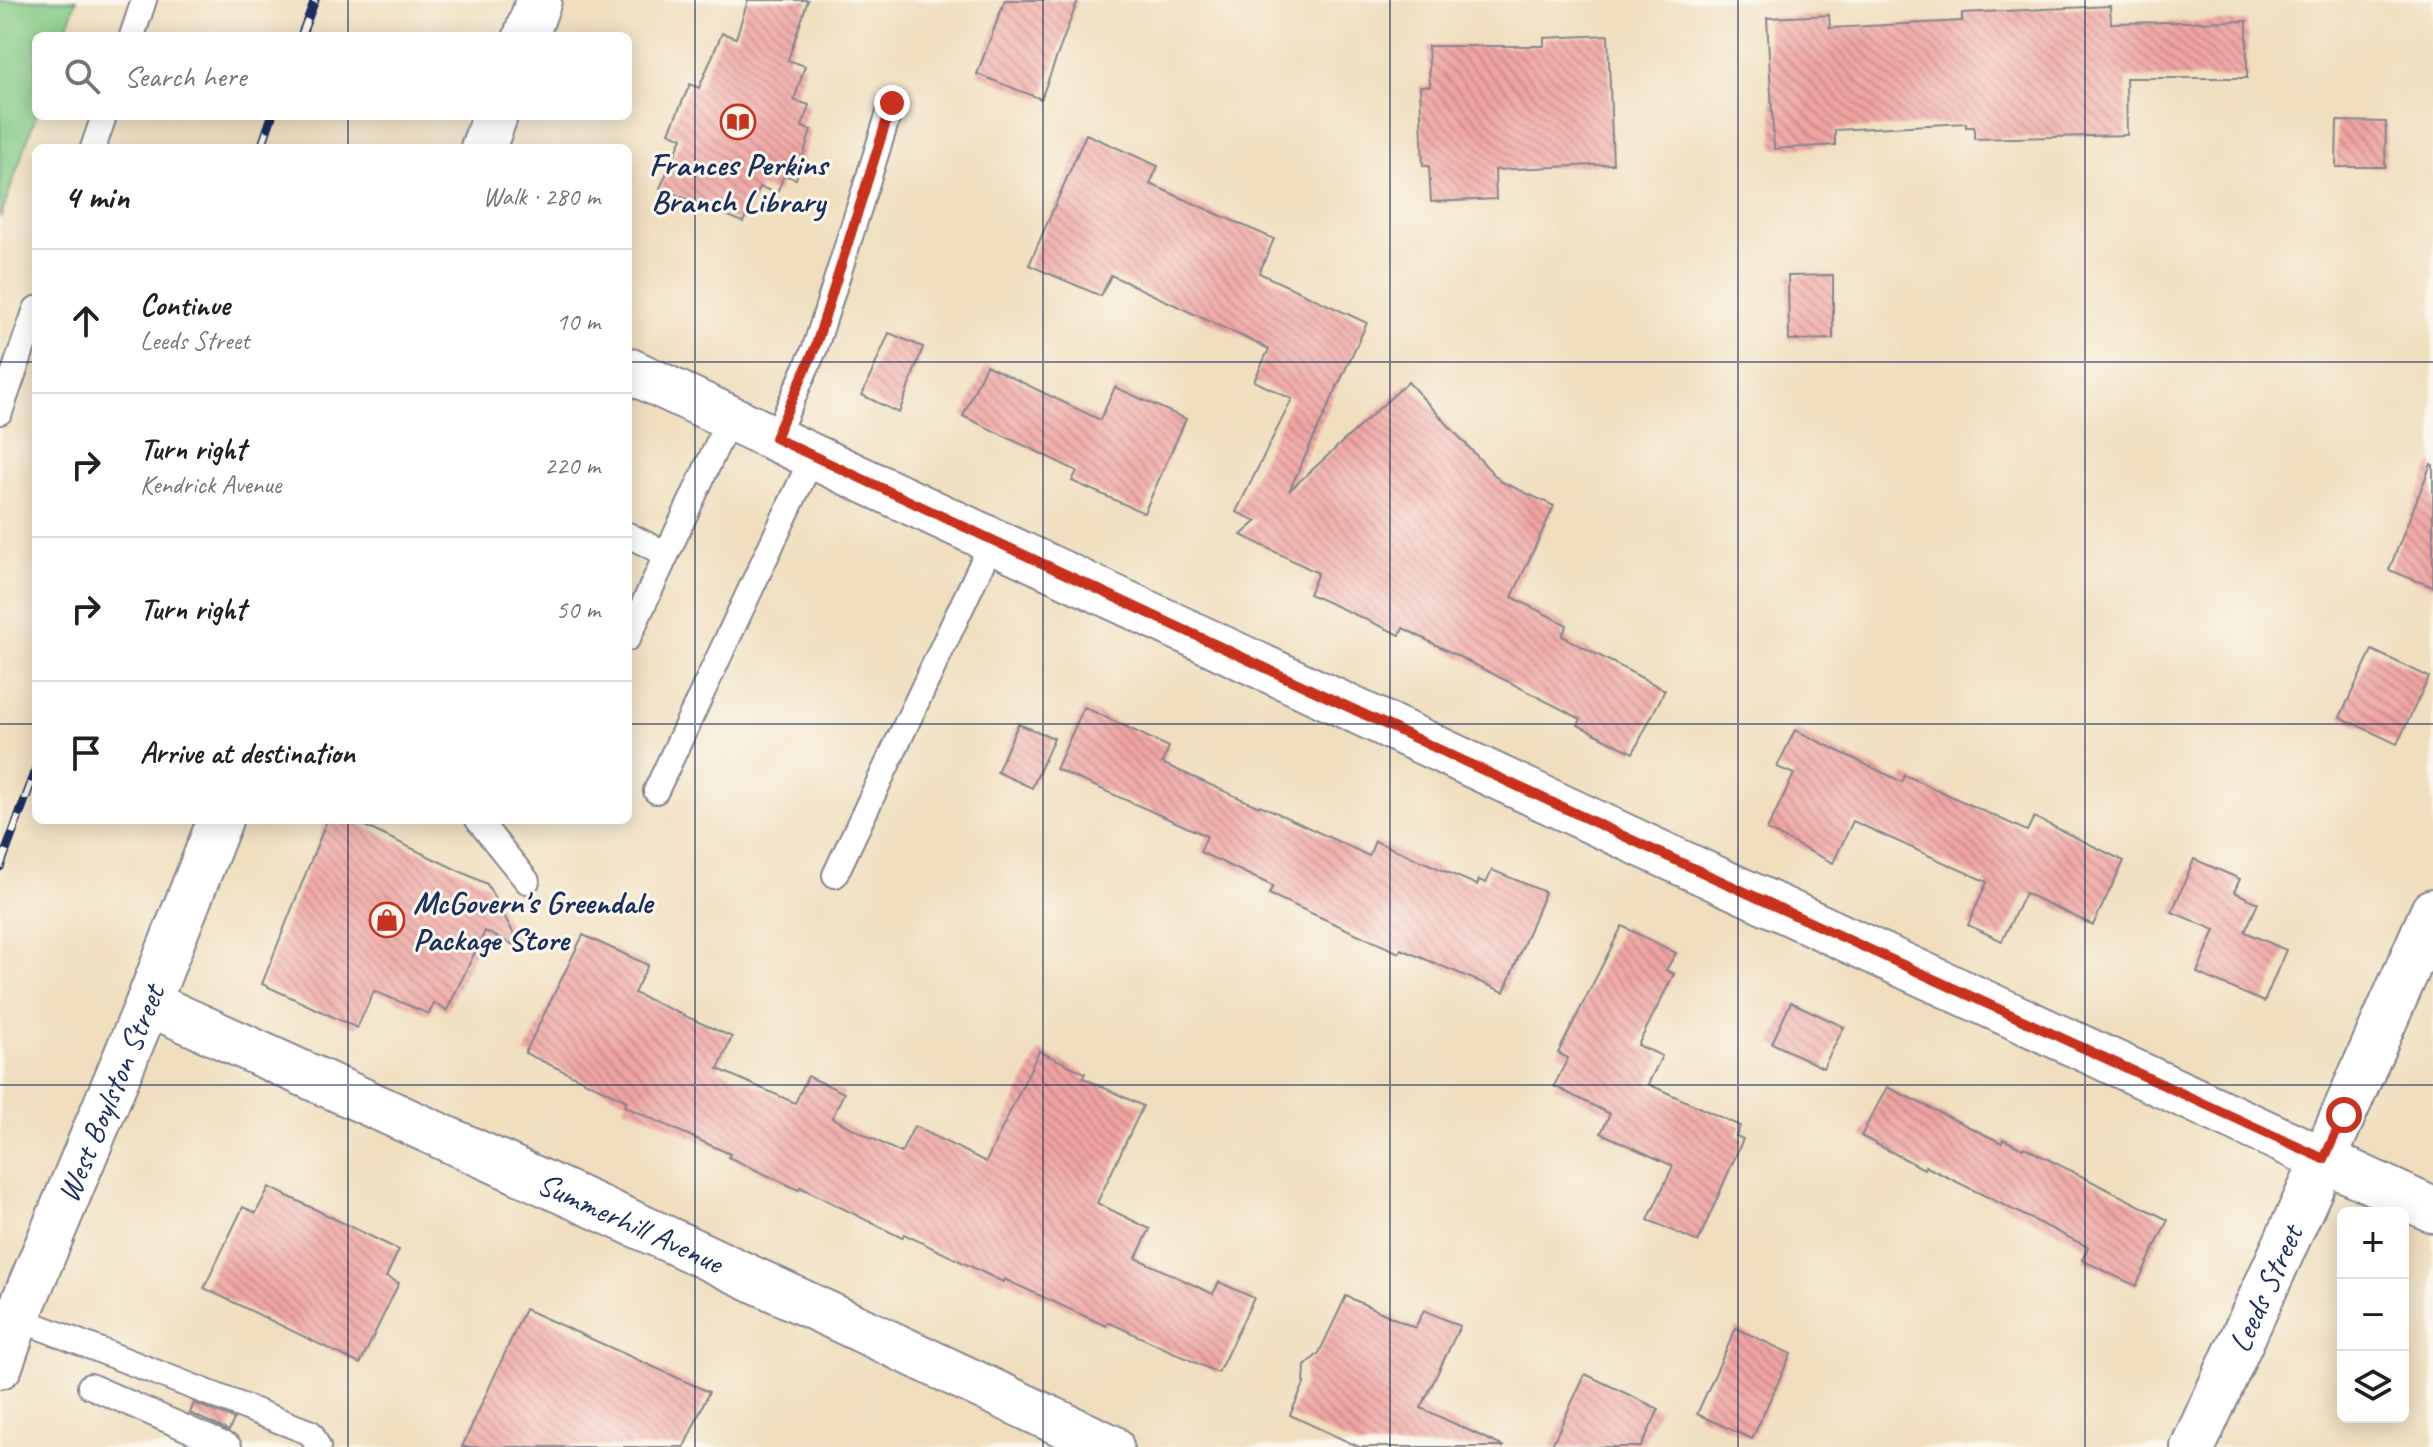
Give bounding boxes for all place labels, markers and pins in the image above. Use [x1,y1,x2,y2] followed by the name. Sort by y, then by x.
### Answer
[719,103,757,141] library icon: Frances Perkins Branch Library
[649,144,831,222] place label: Frances Perkins Branch Library
[413,882,655,960] place label: McGovern's Greendale Package Store
[368,901,406,939] shop icon: McGovern's Greendale Package Store

